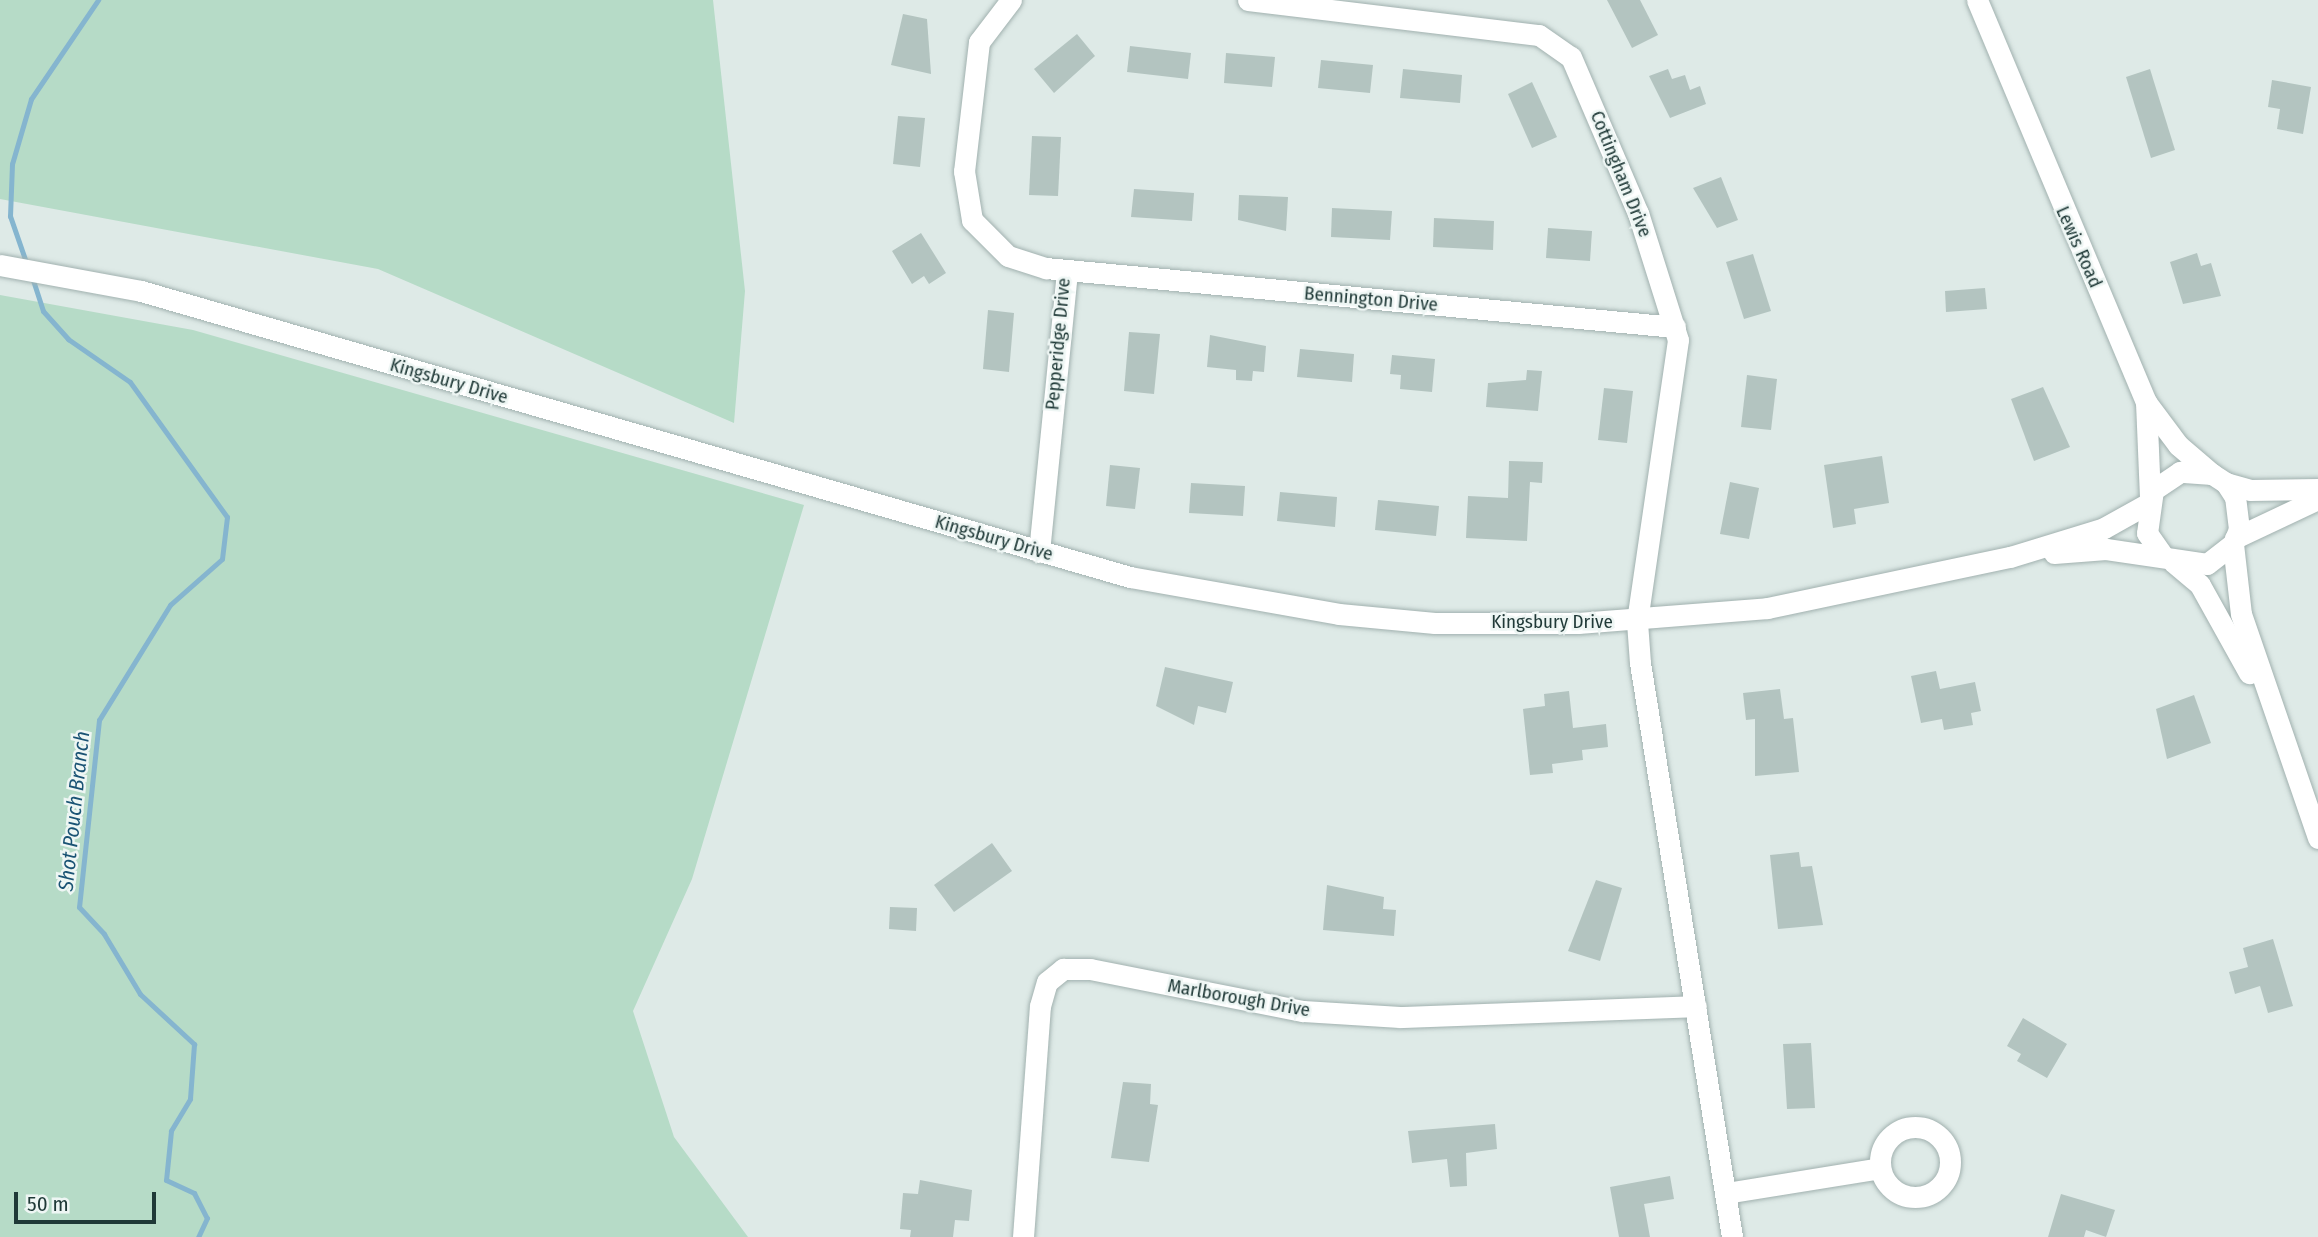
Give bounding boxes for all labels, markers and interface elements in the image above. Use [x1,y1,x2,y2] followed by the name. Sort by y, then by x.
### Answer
[1585,108,1657,240] street label: Cottingham Drive
[2051,203,2107,291] street label: Lewis Road
[1041,277,1075,411] street label: Pepperidge Drive
[1303,282,1439,316] street label: Bennington Drive
[387,353,511,409] street label: Kingsbury Drive
[932,510,1056,566] street label: Kingsbury Drive
[1491,611,1613,633] street label: Kingsbury Drive
[53,730,95,892] water label: Shot Pouch Branch
[1166,974,1312,1022] street label: Marlborough Drive
[18,1178,159,1222] scale bar
[27,1191,69,1217] text: 50 m

